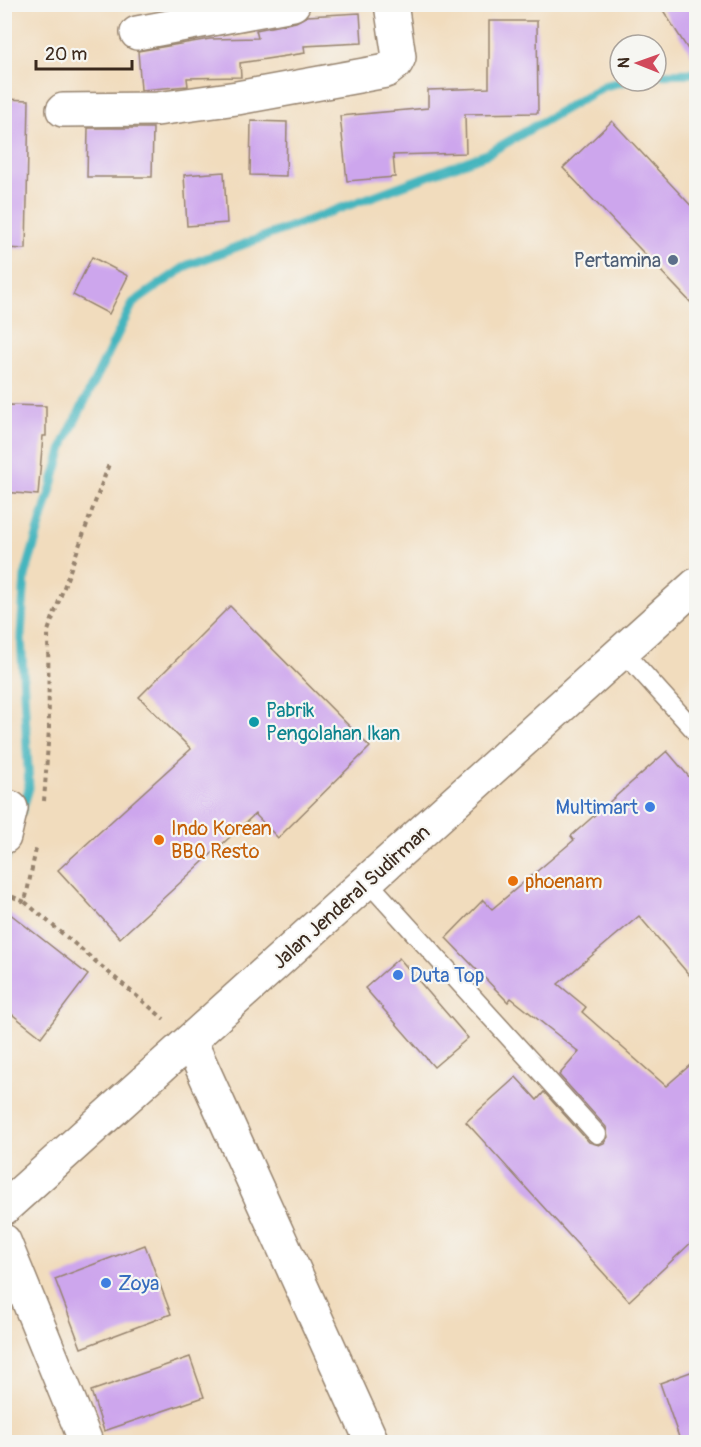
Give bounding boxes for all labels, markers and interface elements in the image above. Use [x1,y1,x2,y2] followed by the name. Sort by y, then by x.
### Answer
[36,33,132,71] scale bar
[608,33,668,93] north arrow
[45,43,87,66] text: 20 m
[614,57,634,68] text: N
[574,248,661,273] place label: Pertamina
[666,253,680,267] marker: Pertamina
[266,698,400,746] place label: Pabrik Pengolahan Ikan
[247,715,261,729] marker: Pabrik Pengolahan Ikan
[555,795,639,820] place label: Multimart
[643,800,657,814] marker: Multimart
[171,816,272,864] place label: Indo Korean BBQ Resto
[267,820,435,974] street label: Jalan Jenderal Sudirman
[152,833,166,847] marker: Indo Korean BBQ Resto
[525,869,602,894] place label: phoenam
[506,874,520,888] marker: phoenam
[410,963,485,988] place label: Duta Top
[391,968,405,982] marker: Duta Top
[118,1271,159,1296] place label: Zoya
[99,1276,113,1290] marker: Zoya

